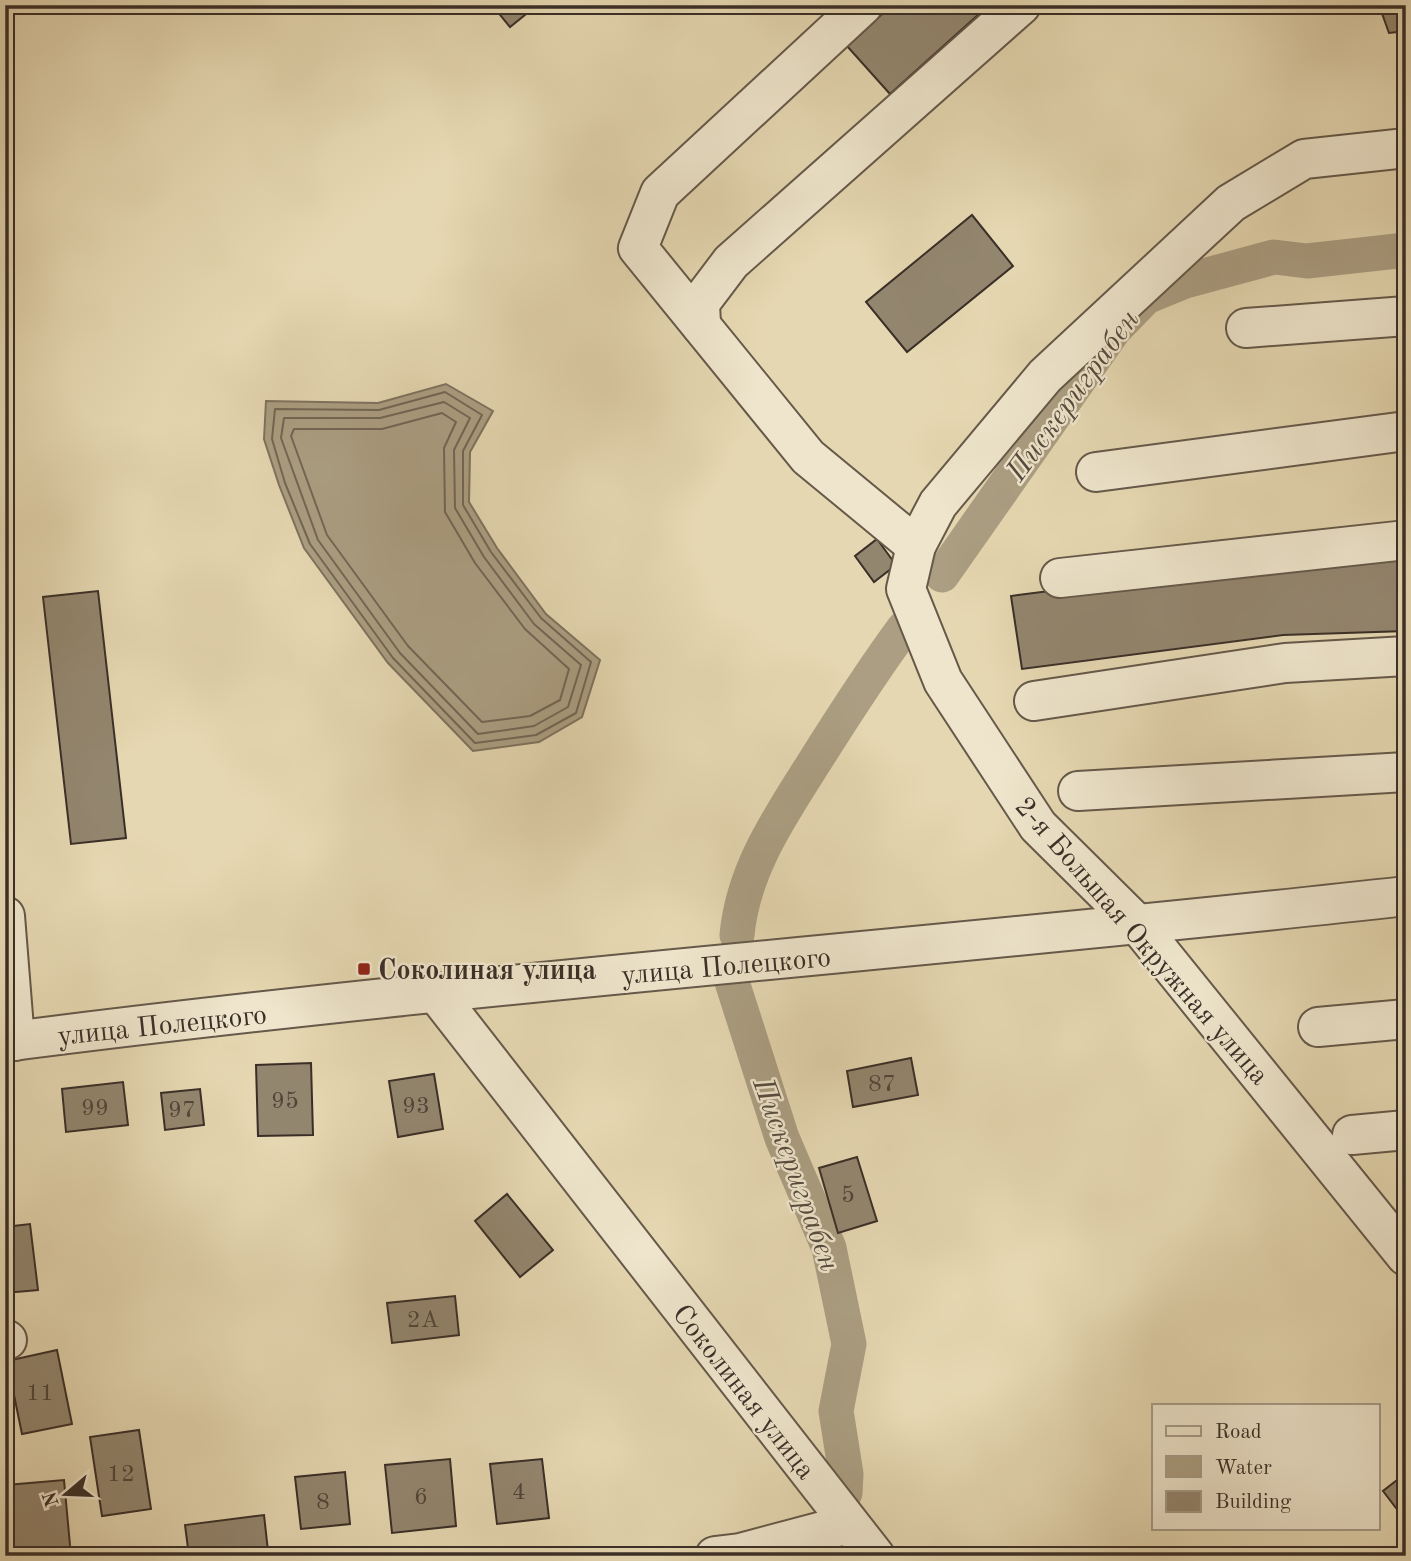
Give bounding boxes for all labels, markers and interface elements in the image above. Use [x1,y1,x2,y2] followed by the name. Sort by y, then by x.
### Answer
[1001,305,1146,488] water label: Пискериграбен
[1009,793,1273,1091] street label: 2-я Большая Окружная улица
[620,945,832,991] street label: улица Полецкого
[378,957,597,986] place label: Соколиная улица
[356,961,372,977] marker: Соколиная улица
[56,1002,268,1052] street label: улица Полецкого
[746,1073,844,1275] water label: Пискериграбен
[868,1073,896,1097] house number: 87
[271,1090,299,1114] house number: 95
[402,1095,430,1119] house number: 93
[81,1097,109,1121] house number: 99
[168,1099,196,1123] house number: 97
[841,1184,855,1208] house number: 5
[666,1300,819,1486] street label: Соколиная улица
[407,1309,439,1333] house number: 2А
[26,1382,54,1406] house number: 11
[1152,1404,1380,1530] legend
[1215,1422,1262,1443] text: Road
[1215,1458,1272,1479] text: Water
[32,1460,102,1530] north arrow
[107,1463,135,1487] house number: 12
[512,1481,526,1505] house number: 4
[414,1486,428,1510] house number: 6
[41,1488,64,1509] text: N
[316,1491,330,1515] house number: 8
[1215,1492,1292,1513] text: Building

